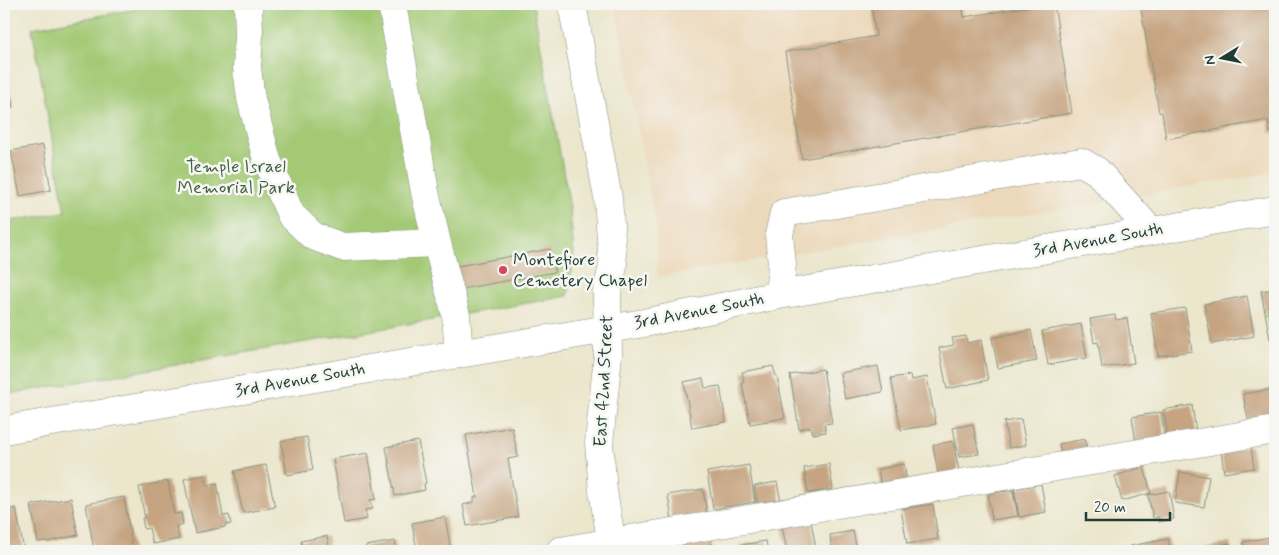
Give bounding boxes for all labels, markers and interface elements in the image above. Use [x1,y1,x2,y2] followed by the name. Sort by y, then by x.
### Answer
[1196,32,1246,82] north arrow
[1201,54,1220,66] text: N
[177,155,295,200] park label: Temple Israel Memorial Park
[1031,217,1165,263] street label: 3rd Avenue South
[513,248,647,293] place label: Montefiore Cemetery Chapel
[497,264,509,276] marker: Montefiore Cemetery Chapel
[632,287,766,335] street label: 3rd Avenue South
[589,314,619,448] street label: East 42nd Street
[233,357,367,403] street label: 3rd Avenue South
[1086,490,1170,522] scale bar
[1094,498,1126,518] text: 20 m

